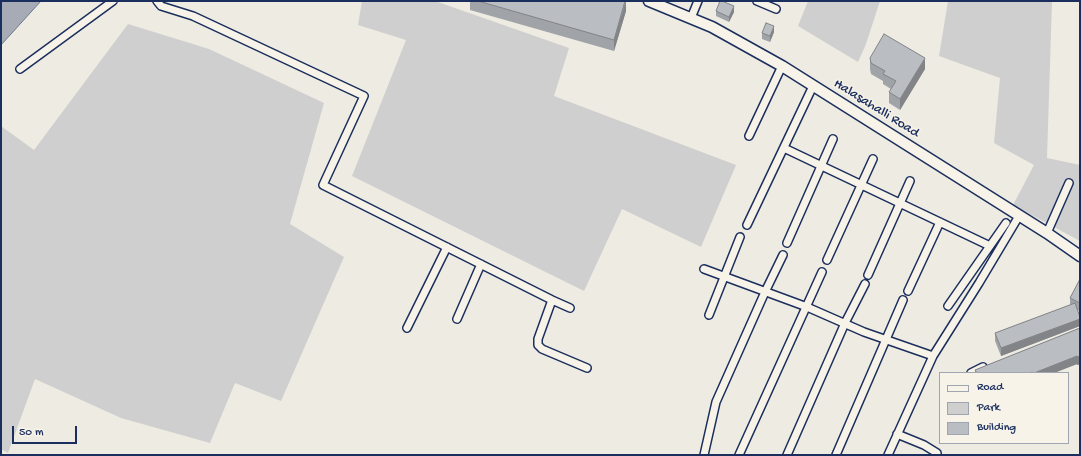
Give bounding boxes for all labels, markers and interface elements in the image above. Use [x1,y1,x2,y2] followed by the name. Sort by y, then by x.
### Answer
[830,76,922,142] street label: Halasahalli Road
[939,372,1069,444] legend
[977,381,1003,395] text: Road
[977,401,1000,415] text: Park
[14,418,79,444] scale bar
[977,421,1016,435] text: Building
[19,426,44,440] text: 50 m

